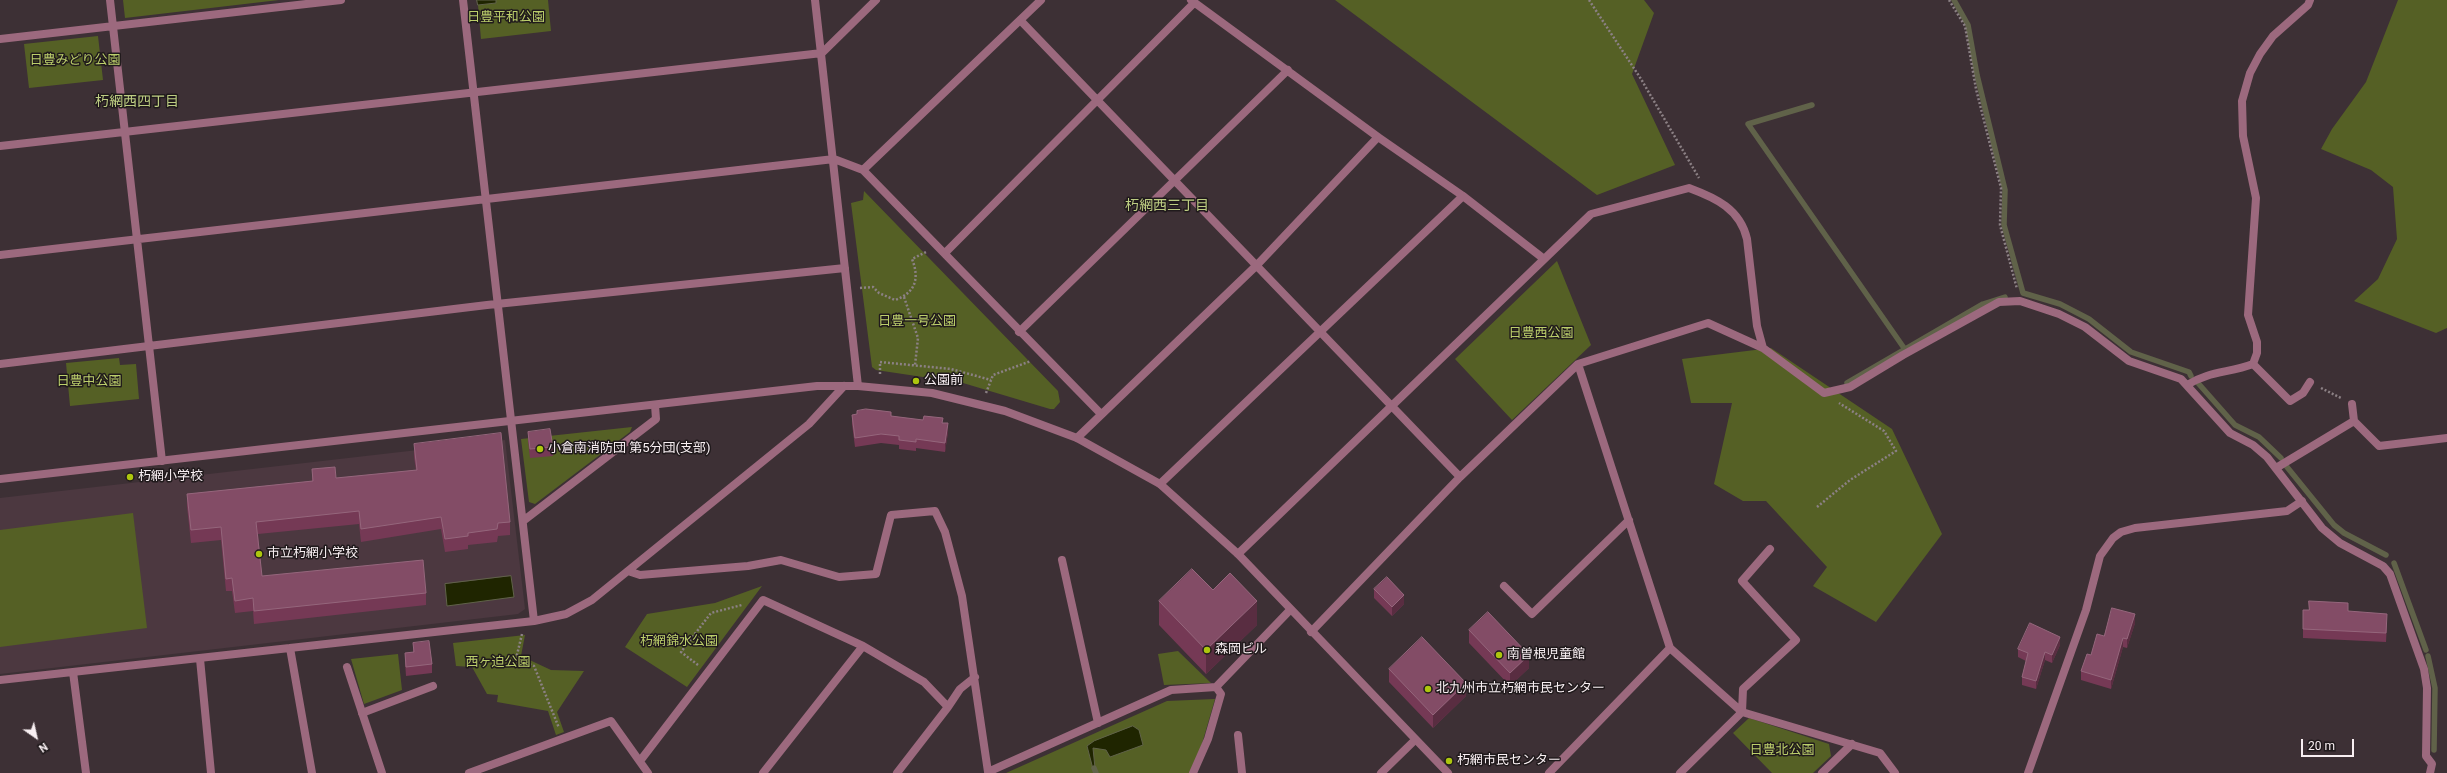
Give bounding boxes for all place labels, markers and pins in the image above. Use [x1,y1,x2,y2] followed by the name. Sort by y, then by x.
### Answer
[924,373,963,389] place label: 公園前
[911,376,921,386] marker: 公園前
[548,441,711,457] place label: 小倉南消防団 第5分団(支部)
[535,444,545,454] marker: 小倉南消防団 第5分団(支部)
[138,469,203,485] place label: 朽網小学校
[125,472,135,482] marker: 朽網小学校
[267,546,358,562] place label: 市立朽網小学校
[254,549,264,559] marker: 市立朽網小学校
[1215,642,1267,658] place label: 森岡ビル
[1202,645,1212,655] marker: 森岡ビル
[1507,647,1585,663] place label: 南曽根児童館
[1494,650,1504,660] marker: 南曽根児童館
[1436,681,1605,697] place label: 北九州市立朽網市民センター
[1423,684,1433,694] marker: 北九州市立朽網市民センター
[1457,753,1561,769] place label: 朽網市民センター
[1444,756,1454,766] marker: 朽網市民センター

